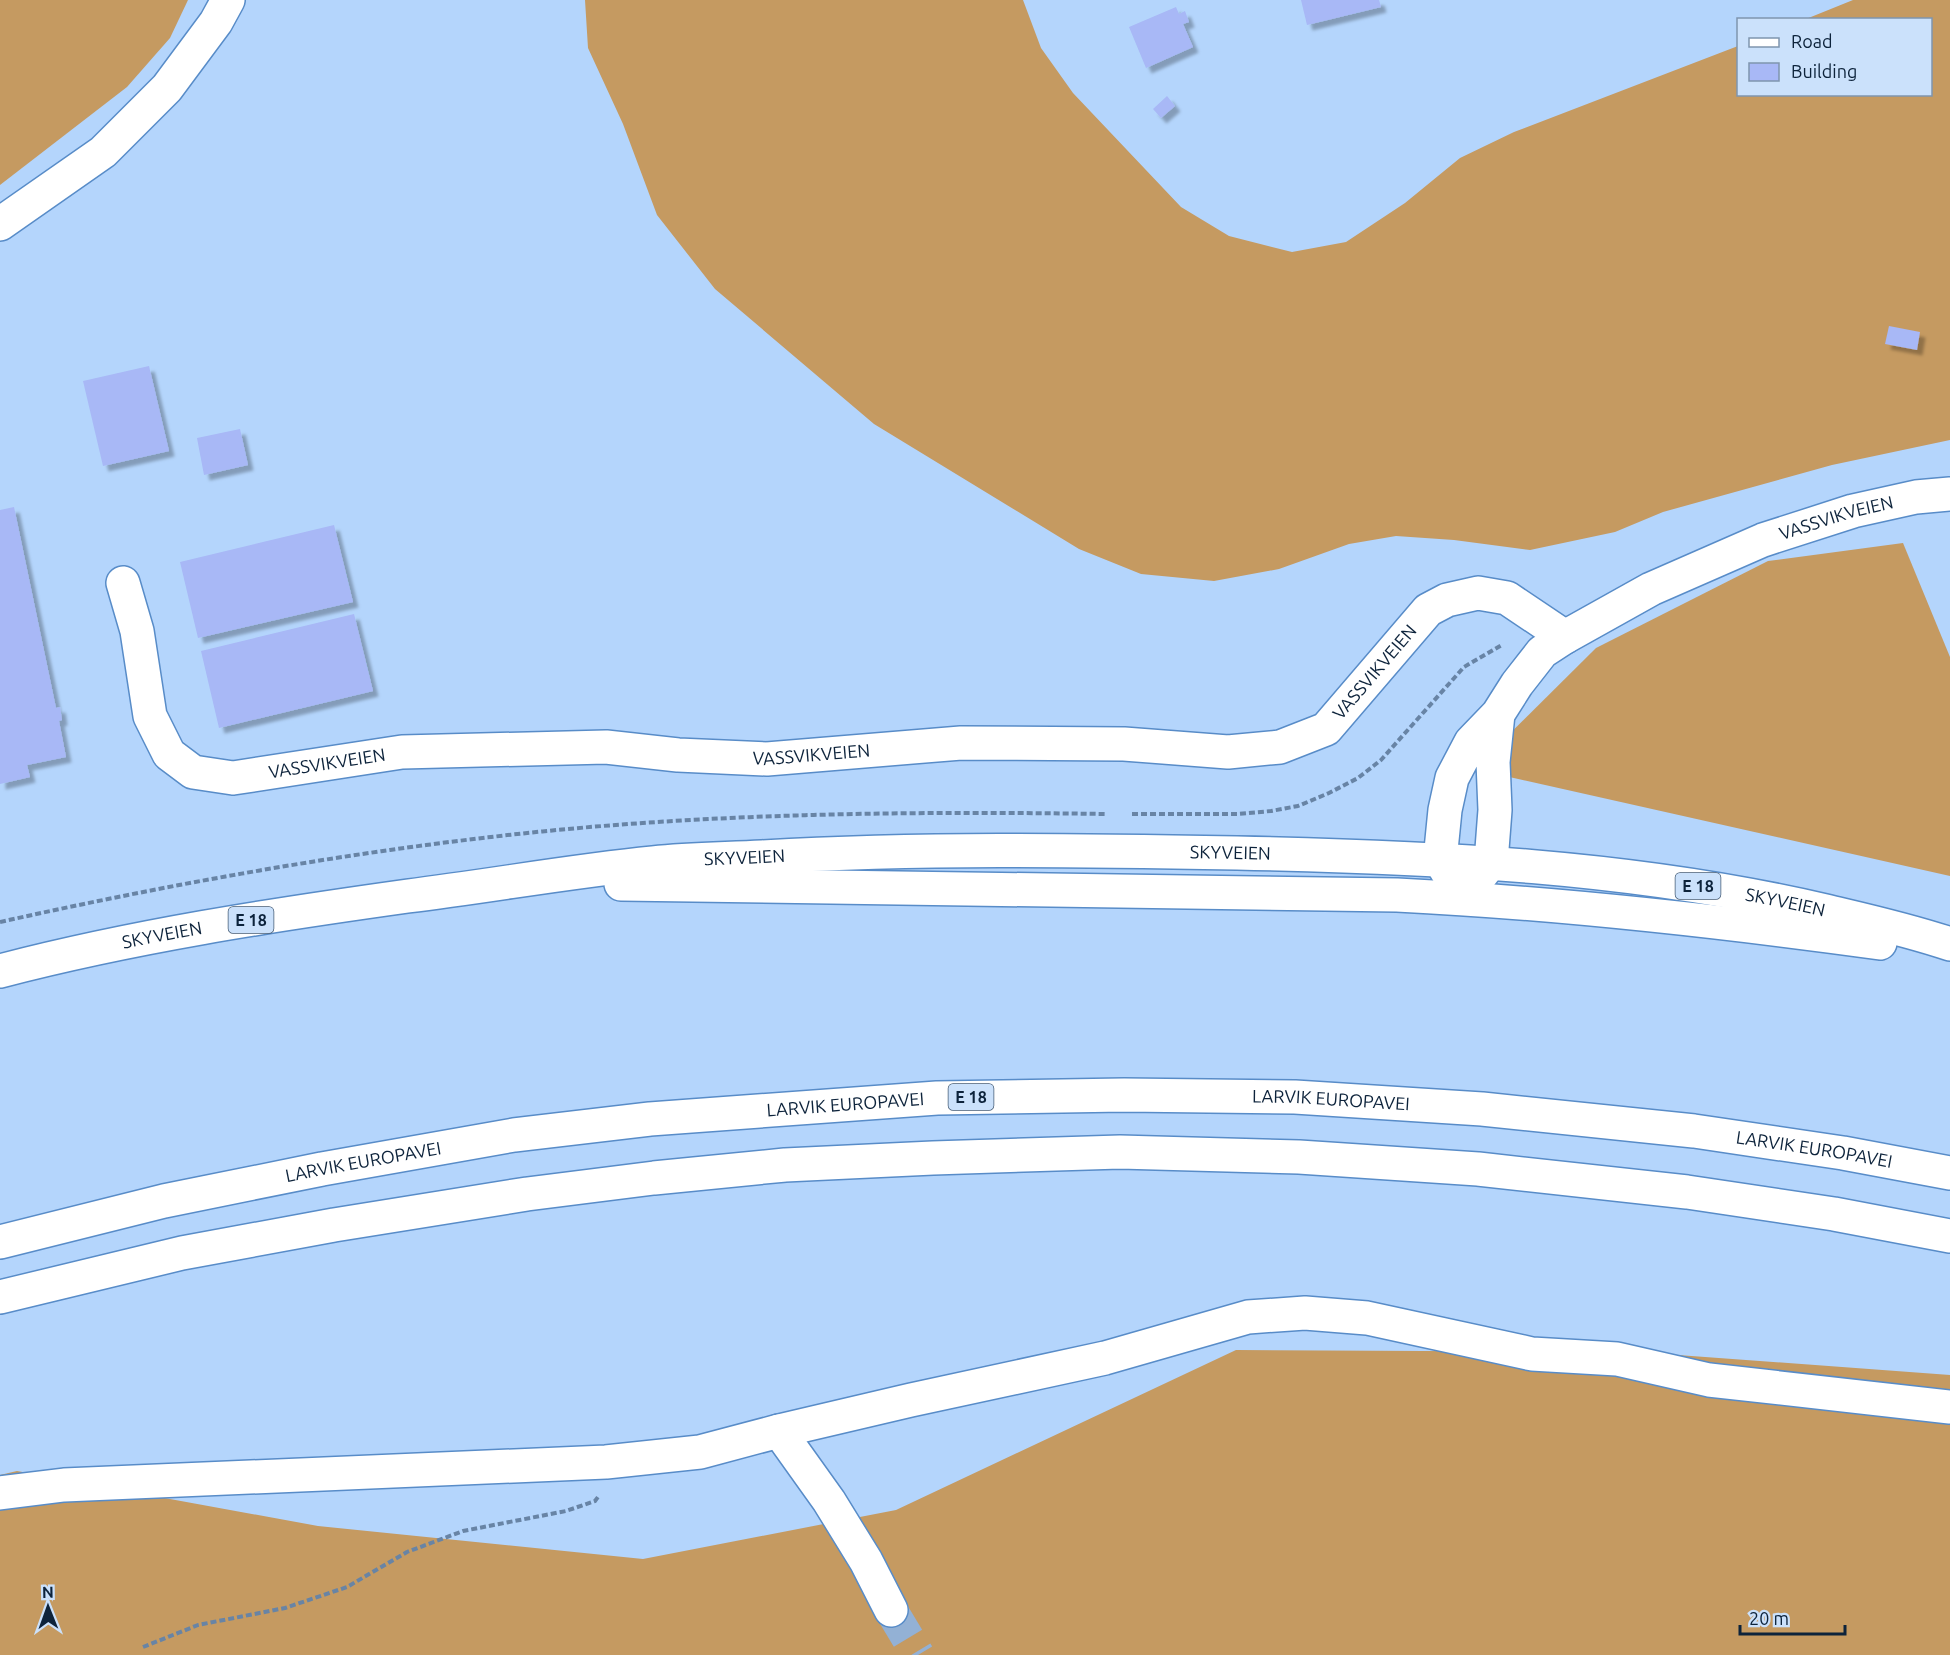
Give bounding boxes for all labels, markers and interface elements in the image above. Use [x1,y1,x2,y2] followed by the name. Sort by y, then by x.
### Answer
[1737,18,1932,96] legend
[1791,31,1833,51] text: Road
[1791,61,1857,81] text: Building
[1776,491,1895,543] street label: VASSVIKVEIEN
[1328,620,1420,723] street label: VASSVIKVEIEN
[752,740,871,768] street label: VASSVIKVEIEN
[267,744,387,781] street label: VASSVIKVEIEN
[1190,841,1271,863] street label: SKYVEIEN
[704,845,785,868] street label: SKYVEIEN
[1676,873,1720,899] road number: E 18
[1744,884,1827,920] street label: SKYVEIEN
[228,907,274,933] road number: E 18
[120,917,203,952] street label: SKYVEIEN
[948,1084,994,1110] road number: E 18
[1252,1085,1411,1113] street label: LARVIK EUROPAVEI
[766,1088,925,1119] street label: LARVIK EUROPAVEI
[1735,1126,1894,1171] street label: LARVIK EUROPAVEI
[283,1137,442,1185] street label: LARVIK EUROPAVEI
[18,1577,78,1637] north arrow
[42,1583,54,1601] text: N
[1740,1598,1845,1636] scale bar
[1749,1608,1789,1628] text: 20 m

